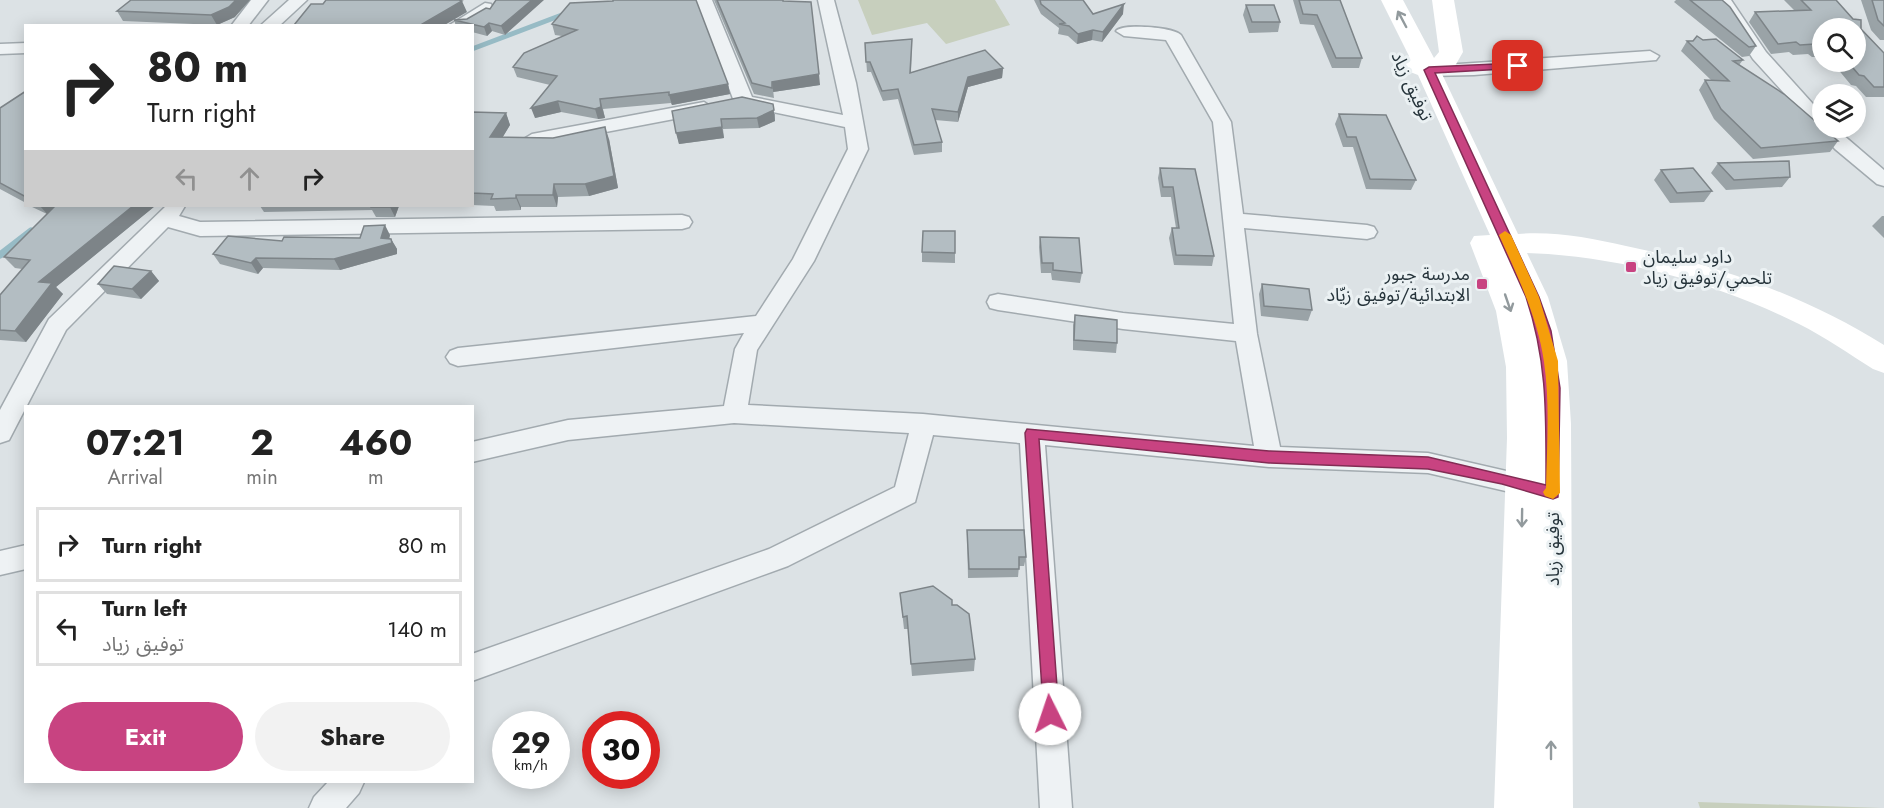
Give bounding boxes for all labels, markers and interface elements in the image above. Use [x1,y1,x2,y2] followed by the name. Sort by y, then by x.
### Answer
[1396,10,1407,28] one-way arrow
[1812,18,1866,138] map controls
[1812,18,1866,72] button: search
[147,37,248,98] text: 80 m
[1492,40,1543,91] pin
[1385,47,1439,125] street label: توفيق زياد
[48,48,126,126] icon: right
[1501,49,1534,82] icon: arrive
[1812,84,1866,138] button: layers
[147,93,255,132] text: Turn right
[170,162,203,195] icon: left
[233,162,266,195] icon: ahead
[296,162,329,195] icon: right
[1643,244,1772,291] place label: داود سليمان تلحمي/توفيق زياد
[1624,260,1638,274] marker: داود سليمان تلحمي/توفيق زياد
[1326,261,1470,308] place label: مدرسة جبور الابتدائية/توفيق زيّاد
[1475,277,1489,291] marker: مدرسة جبور الابتدائية/توفيق زيّاد
[1504,294,1515,312] one-way arrow
[86,416,185,468] text: 07:21
[250,416,274,468] text: 2
[339,416,412,468] text: 460
[108,463,163,492] text: Arrival
[246,463,278,492] text: min
[368,463,384,492] text: m
[1516,507,1528,527] one-way arrow
[1540,512,1566,586] street label: توفيق زياد
[51,528,84,561] icon: right
[102,529,202,561] text: Turn right
[398,529,447,561] text: 80 m
[102,592,187,624] text: Turn left
[51,612,84,645] icon: left
[387,613,447,645] text: 140 m
[102,630,184,659] text: توفيق زياد
[1018,682,1082,746] position arrow
[48,702,243,771] button: Exit
[255,702,450,771] button: Share
[582,711,660,789] speed limit sign: 30
[511,721,551,764] text: 29
[1545,740,1557,760] one-way arrow
[514,754,548,776] text: km/h

